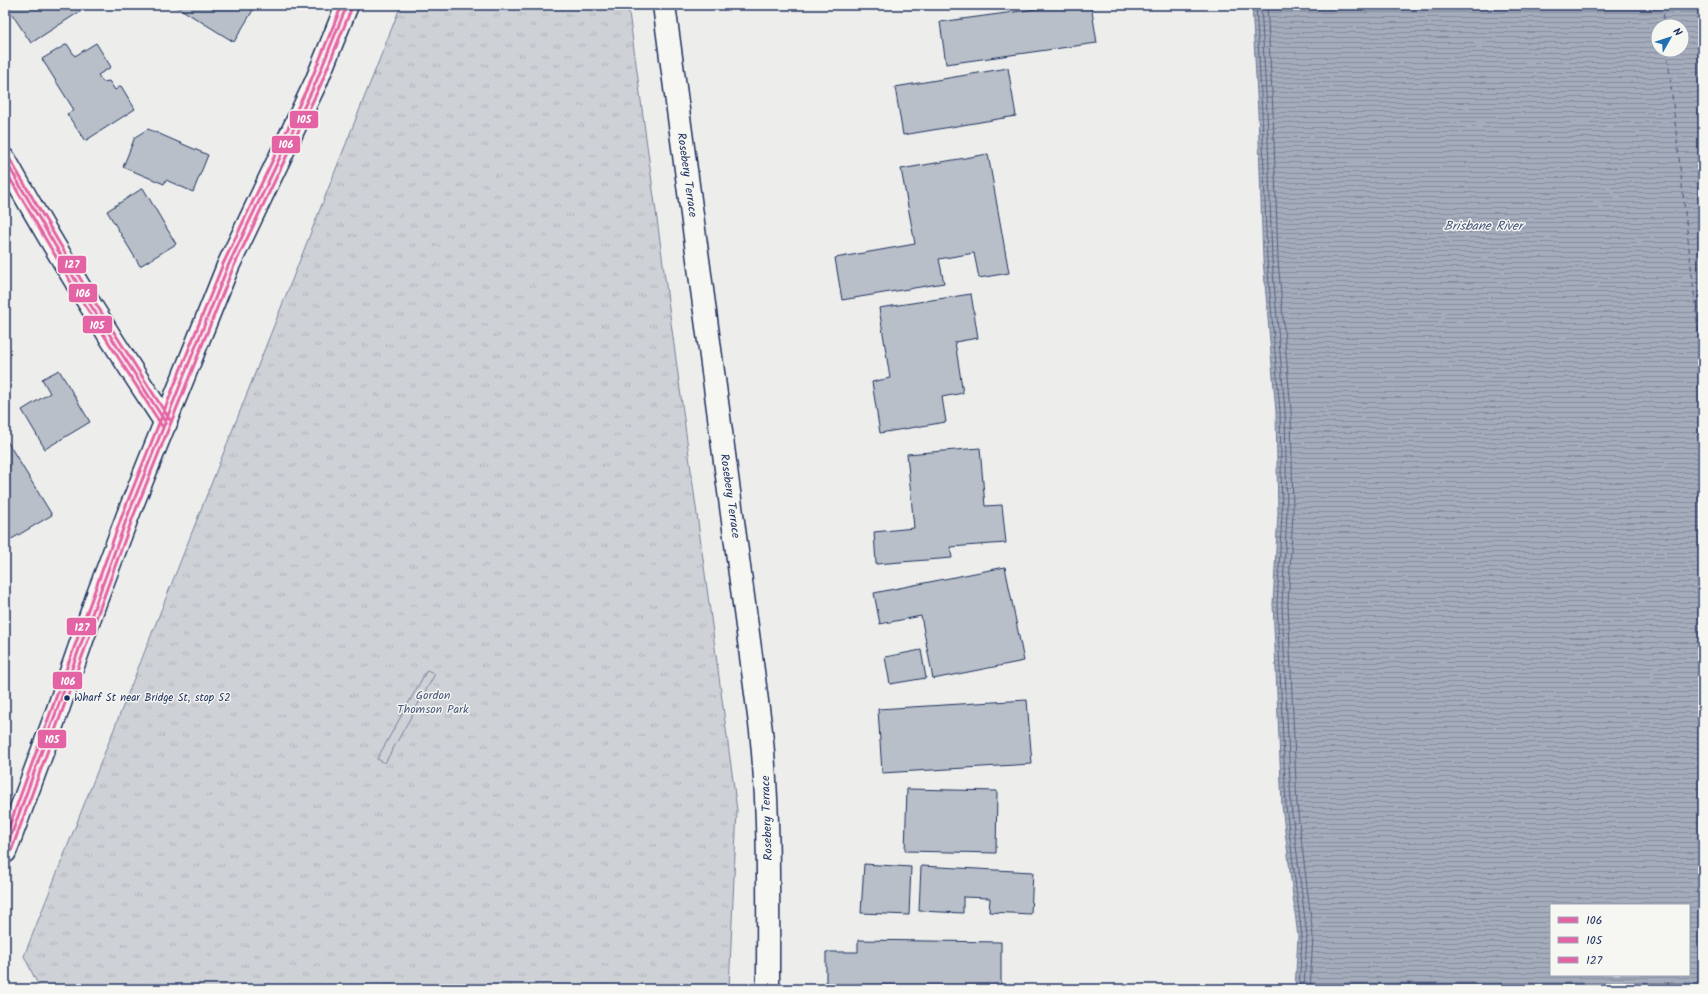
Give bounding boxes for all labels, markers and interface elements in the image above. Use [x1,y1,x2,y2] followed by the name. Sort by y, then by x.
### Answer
[1650,18,1690,58] north arrow
[1668,24,1686,41] text: N
[289,110,319,129] line badge: 105
[297,111,313,129] text: 105
[672,131,702,219] street label: Rosebery Terrace
[271,135,301,154] line badge: 106
[279,136,293,154] text: 106
[1444,216,1525,237] water label: Brisbane River
[57,255,87,274] line badge: 127
[65,256,80,274] text: 127
[68,283,98,303] line badge: 106
[76,285,90,303] text: 106
[82,315,113,334] line badge: 105
[90,317,106,335] text: 105
[715,452,745,540] street label: Rosebery Terrace
[66,617,97,636] line badge: 127
[75,619,90,637] text: 127
[52,671,83,690] line badge: 106
[61,673,75,691] text: 106
[397,686,469,719] park label: Gordon Thomson Park
[74,689,231,707] place label: Wharf St near Bridge St, stop 52
[62,693,72,703] marker: Wharf St near Bridge St, stop 52
[37,729,67,749] line badge: 105
[45,731,61,749] text: 105
[756,774,778,861] street label: Rosebery Terrace
[1550,904,1690,976] legend
[1586,911,1602,930] text: 106
[1586,931,1604,950] text: 105
[1586,951,1603,970] text: 127

